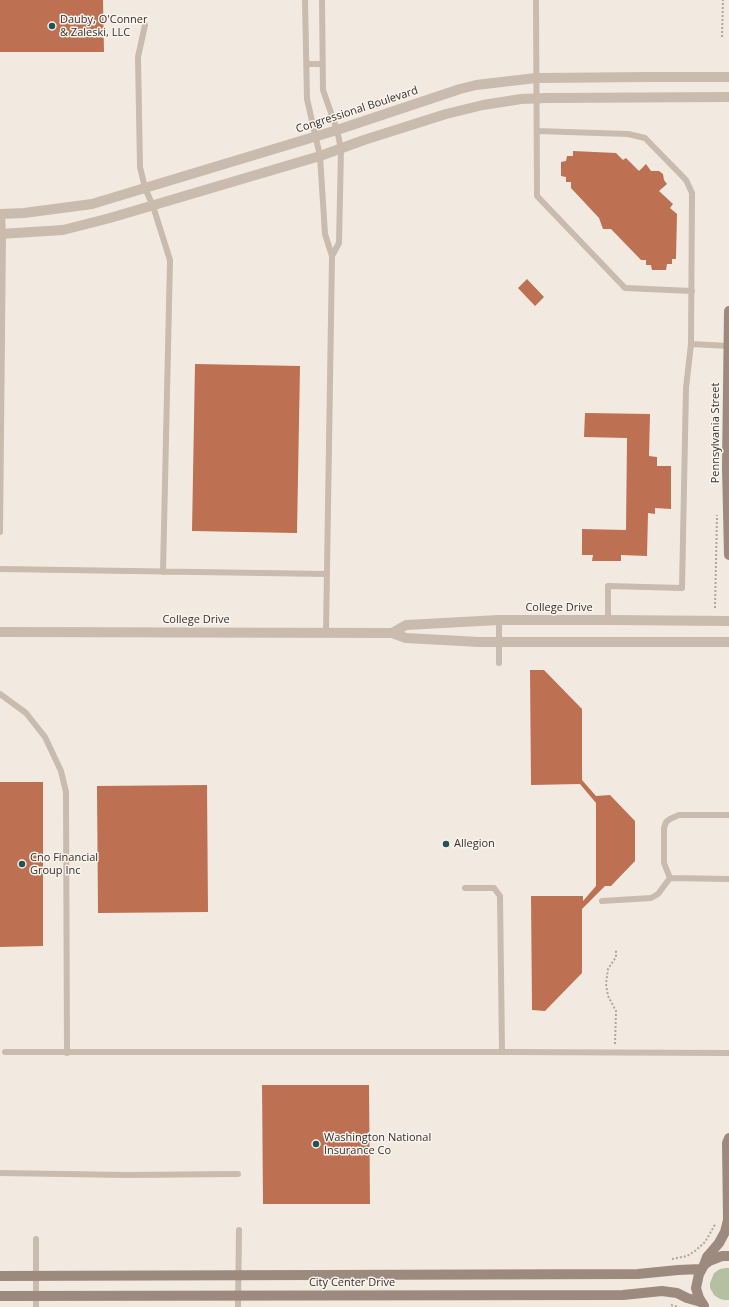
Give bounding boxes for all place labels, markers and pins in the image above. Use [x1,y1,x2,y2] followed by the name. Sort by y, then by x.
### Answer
[60,13,147,39] place label: Dauby, O'Conner & Zaleski, LLC
[47,21,57,31] marker: Dauby, O'Conner & Zaleski, LLC
[454,837,495,851] place label: Allegion
[441,839,451,849] marker: Allegion
[30,851,98,877] place label: Cno Financial Group Inc
[17,859,27,869] marker: Cno Financial Group Inc
[324,1131,431,1157] place label: Washington National Insurance Co
[311,1139,321,1149] marker: Washington National Insurance Co

